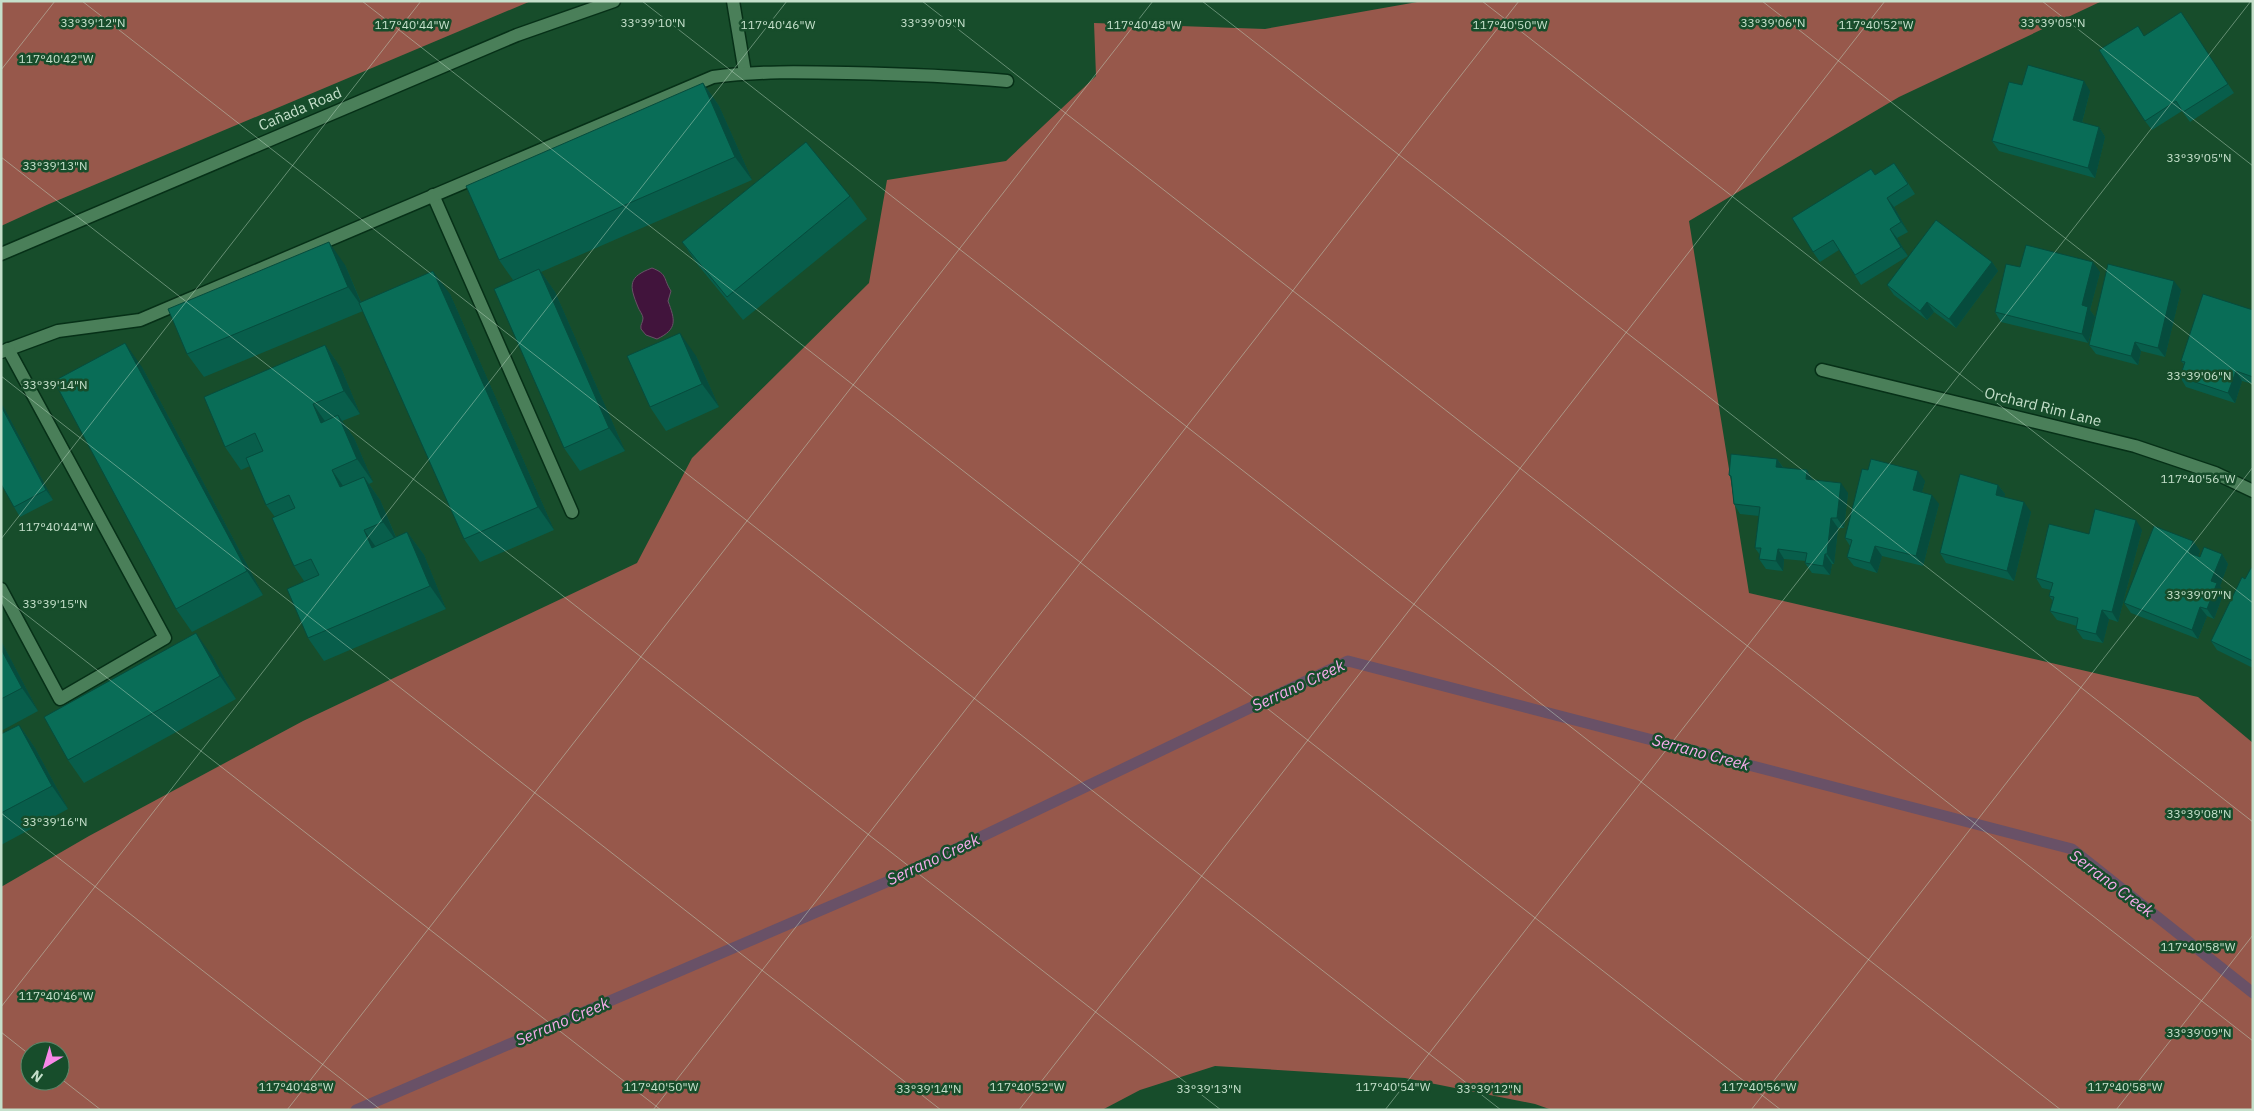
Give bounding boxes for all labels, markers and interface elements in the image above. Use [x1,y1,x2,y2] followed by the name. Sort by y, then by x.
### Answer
[60,15,126,30] text: 33°39'12"N
[620,15,686,30] text: 33°39'10"N
[900,15,966,30] text: 33°39'09"N
[1740,15,1806,30] text: 33°39'06"N
[2020,15,2086,30] text: 33°39'05"N
[375,17,450,32] text: 117°40'44"W
[741,17,816,32] text: 117°40'46"W
[1107,17,1182,32] text: 117°40'48"W
[1473,17,1548,32] text: 117°40'50"W
[1839,17,1914,32] text: 117°40'52"W
[19,51,94,66] text: 117°40'42"W
[255,82,344,135] street label: Cañada Road
[2166,150,2232,165] text: 33°39'05"N
[22,158,88,173] text: 33°39'13"N
[2166,368,2232,383] text: 33°39'06"N
[22,377,88,392] text: 33°39'14"N
[1983,383,2104,430] street label: Orchard Rim Lane
[2161,471,2236,486] text: 117°40'56"W
[19,519,94,534] text: 117°40'44"W
[2166,587,2232,602] text: 33°39'07"N
[22,596,88,611] text: 33°39'15"N
[1249,655,1348,715] water label: Serrano Creek
[1650,729,1752,775] water label: Serrano Creek
[2166,806,2232,821] text: 33°39'08"N
[22,814,88,829] text: 33°39'16"N
[884,829,983,889] water label: Serrano Creek
[2066,845,2158,921] water label: Serrano Creek
[2161,939,2236,954] text: 117°40'58"W
[19,988,94,1003] text: 117°40'46"W
[512,992,613,1050] water label: Serrano Creek
[2166,1025,2232,1040] text: 33°39'09"N
[20,1041,70,1091] north arrow
[27,1066,47,1086] text: N
[259,1079,334,1094] text: 117°40'48"W
[624,1079,699,1094] text: 117°40'50"W
[990,1079,1065,1094] text: 117°40'52"W
[1356,1079,1431,1094] text: 117°40'54"W
[1722,1079,1797,1094] text: 117°40'56"W
[2088,1079,2163,1094] text: 117°40'58"W
[896,1081,962,1096] text: 33°39'14"N
[1176,1081,1242,1096] text: 33°39'13"N
[1456,1081,1522,1096] text: 33°39'12"N

